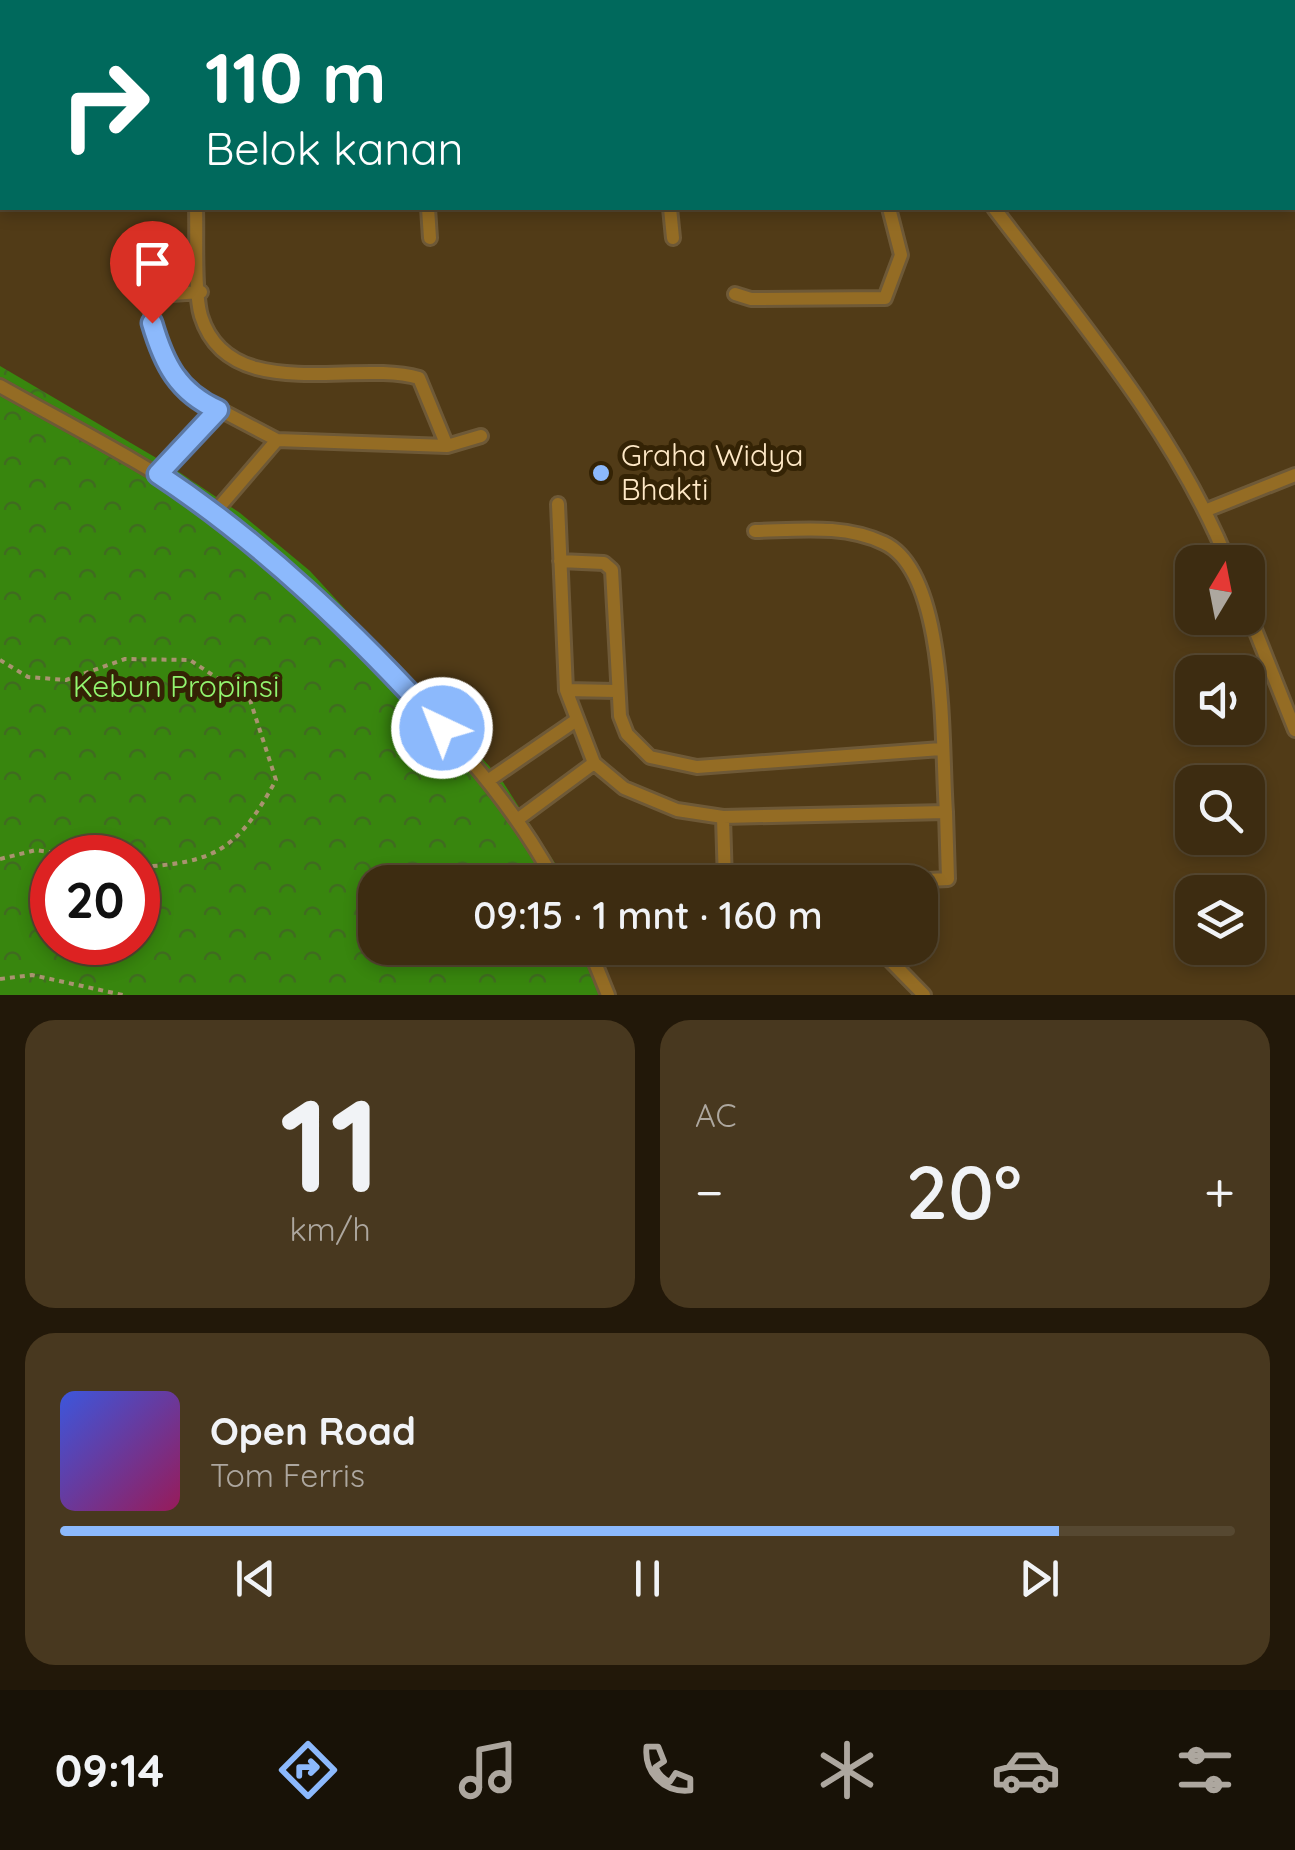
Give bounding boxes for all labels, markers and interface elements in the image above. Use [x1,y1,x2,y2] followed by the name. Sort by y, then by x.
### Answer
[205,33,387,121] text: 110 m
[40,40,170,170] icon: right
[205,120,464,176] text: Belok kanan
[110,221,195,324] pin
[125,236,180,291] icon: arrive
[621,436,803,508] place label: Graha Widya Bhakti
[590,462,612,484] marker: Graha Widya Bhakti
[1175,545,1265,635] north arrow
[1175,545,1265,965] map controls
[1175,655,1265,745] button: sound
[73,667,279,705] park label: Kebun Propinsi
[390,676,494,780] position arrow
[1175,765,1265,855] button: search
[30,835,160,965] speed limit sign: 20
[1175,875,1265,965] button: layers
[473,891,823,939] text: 09:15 · 1 mnt · 160 m
[279,1062,381,1225] text: 11
[695,1095,736,1135] text: AC
[906,1144,1022,1238] text: 20°
[695,1157,724,1226] text: −
[1204,1157,1235,1226] text: +
[289,1209,371,1249] text: km/h
[210,1407,416,1455] text: Open Road
[210,1455,365,1495] text: Tom Ferris
[228,1551,283,1606] icon: previous
[620,1551,675,1606] icon: pause
[1012,1551,1067,1606] icon: next
[273,1735,343,1805] icon: directions
[453,1735,523,1805] icon: music
[632,1735,702,1805] icon: phone
[812,1735,882,1805] icon: climate
[991,1735,1061,1805] icon: car
[1170,1735,1240,1805] icon: filters
[55,1742,164,1798] text: 09:14

